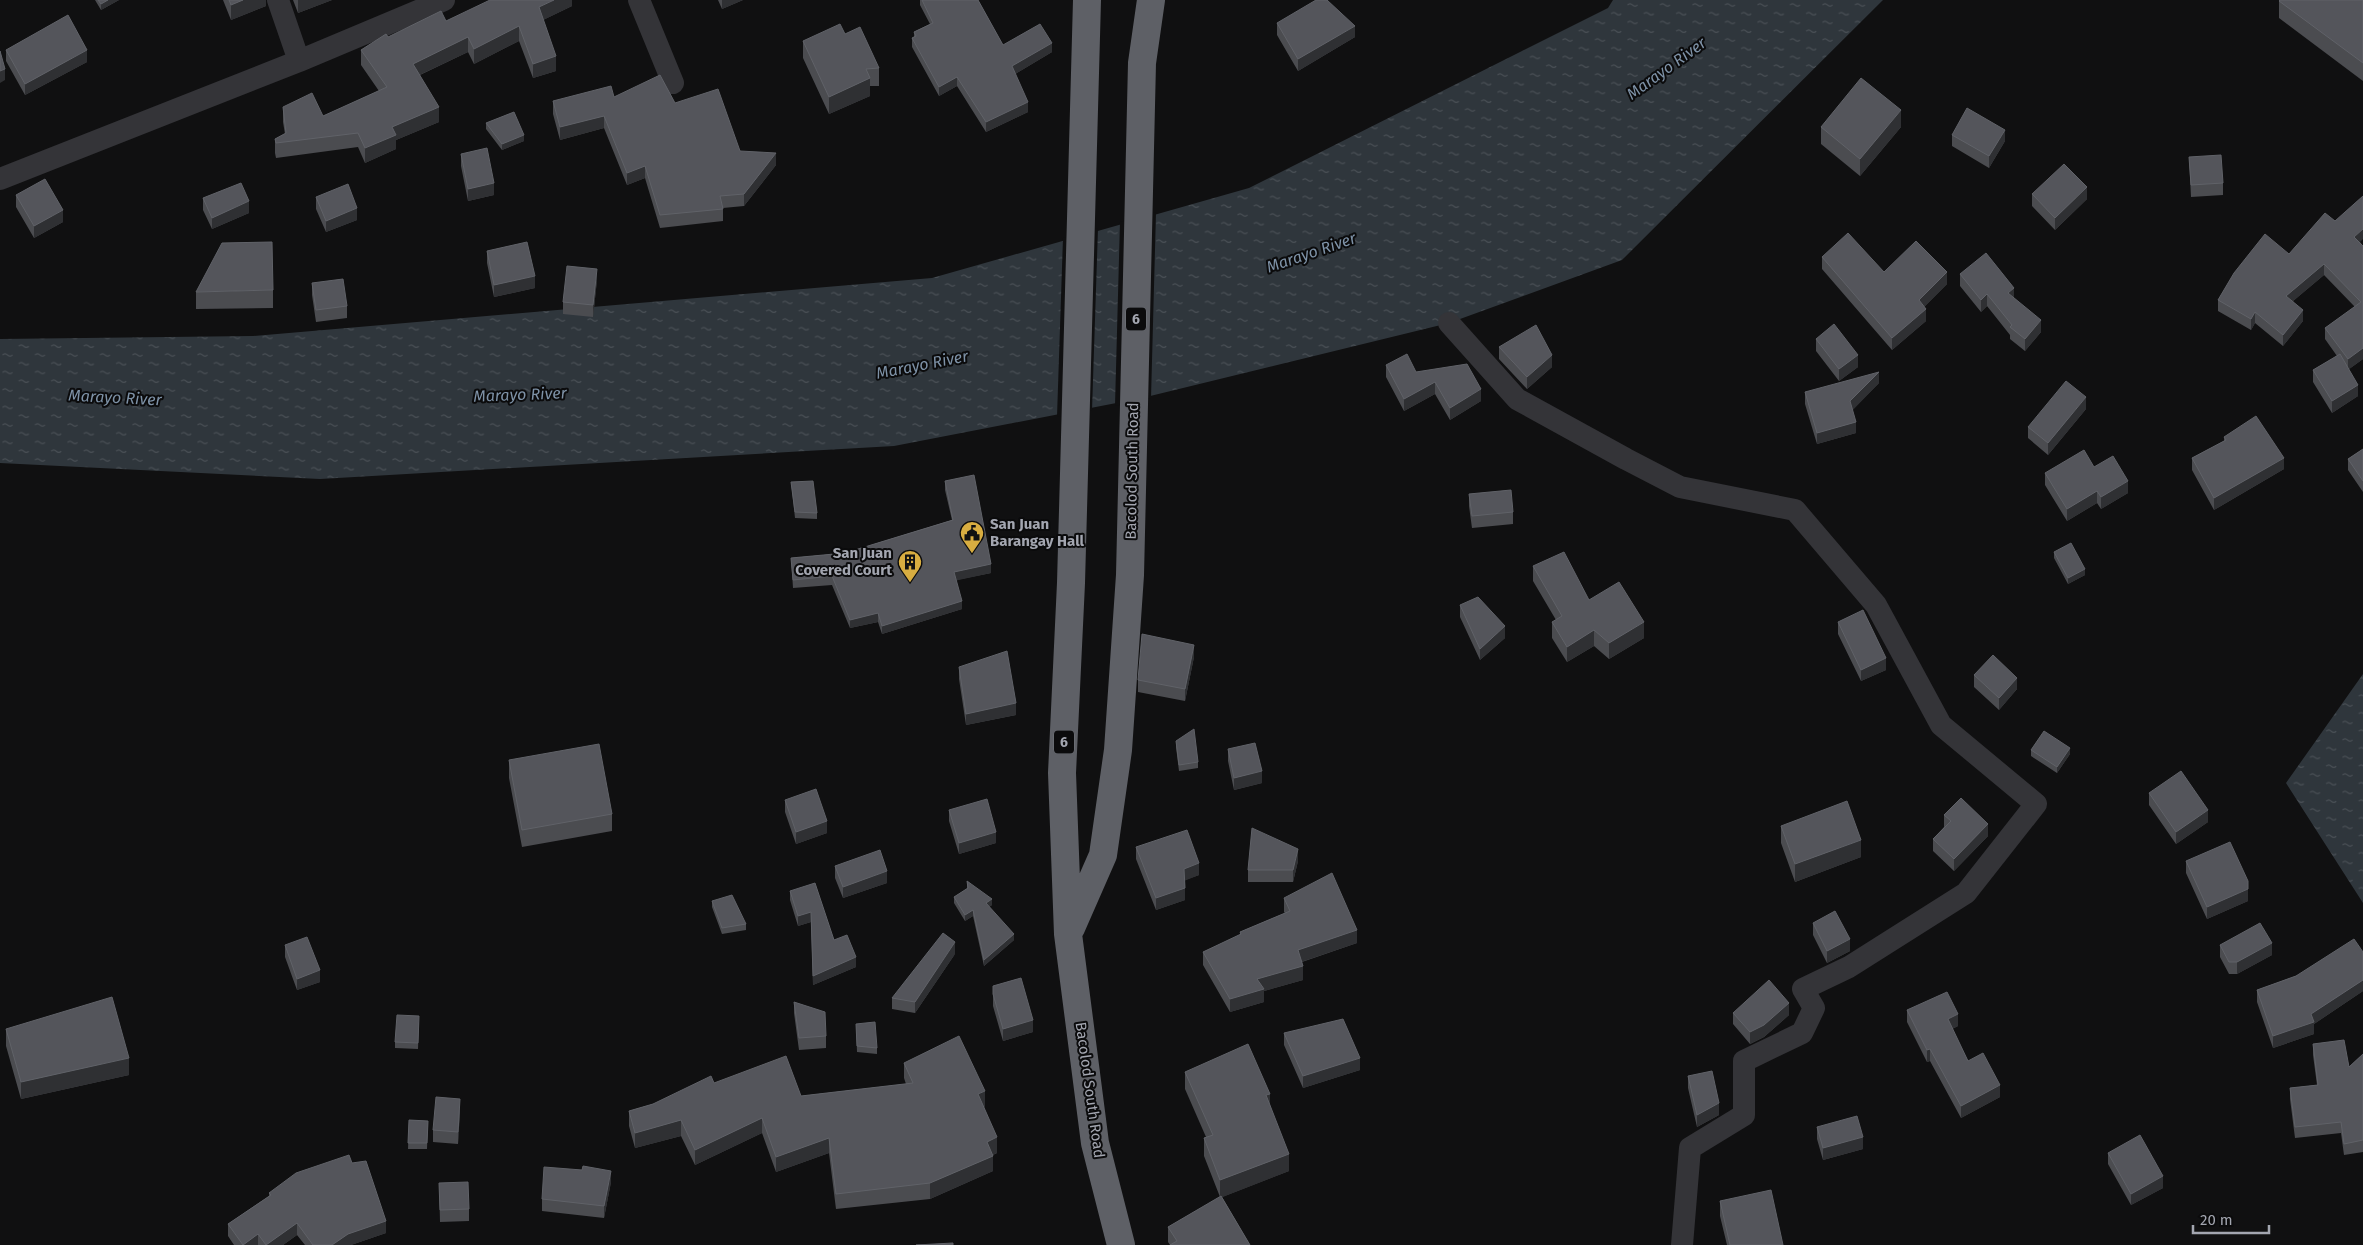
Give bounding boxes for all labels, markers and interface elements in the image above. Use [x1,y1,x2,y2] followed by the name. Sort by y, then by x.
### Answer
[1623,33,1710,104] water label: Marayo River
[1264,228,1359,277] water label: Marayo River
[1126,308,1146,330] road number: 6
[874,346,971,383] water label: Marayo River
[473,383,568,406] water label: Marayo River
[68,386,163,409] water label: Marayo River
[1122,402,1142,540] street label: Bacolod South Road
[990,515,1085,550] place label: San Juan Barangay Hall
[959,520,985,554] public building icon: San Juan Barangay Hall
[795,544,892,579] place label: San Juan Covered Court
[897,549,923,583] building icon: San Juan Covered Court
[1054,730,1074,754] road number: 6
[1072,1021,1108,1159] street label: Bacolod South Road
[2193,1202,2269,1234] scale bar
[2200,1211,2233,1229] text: 20 m

